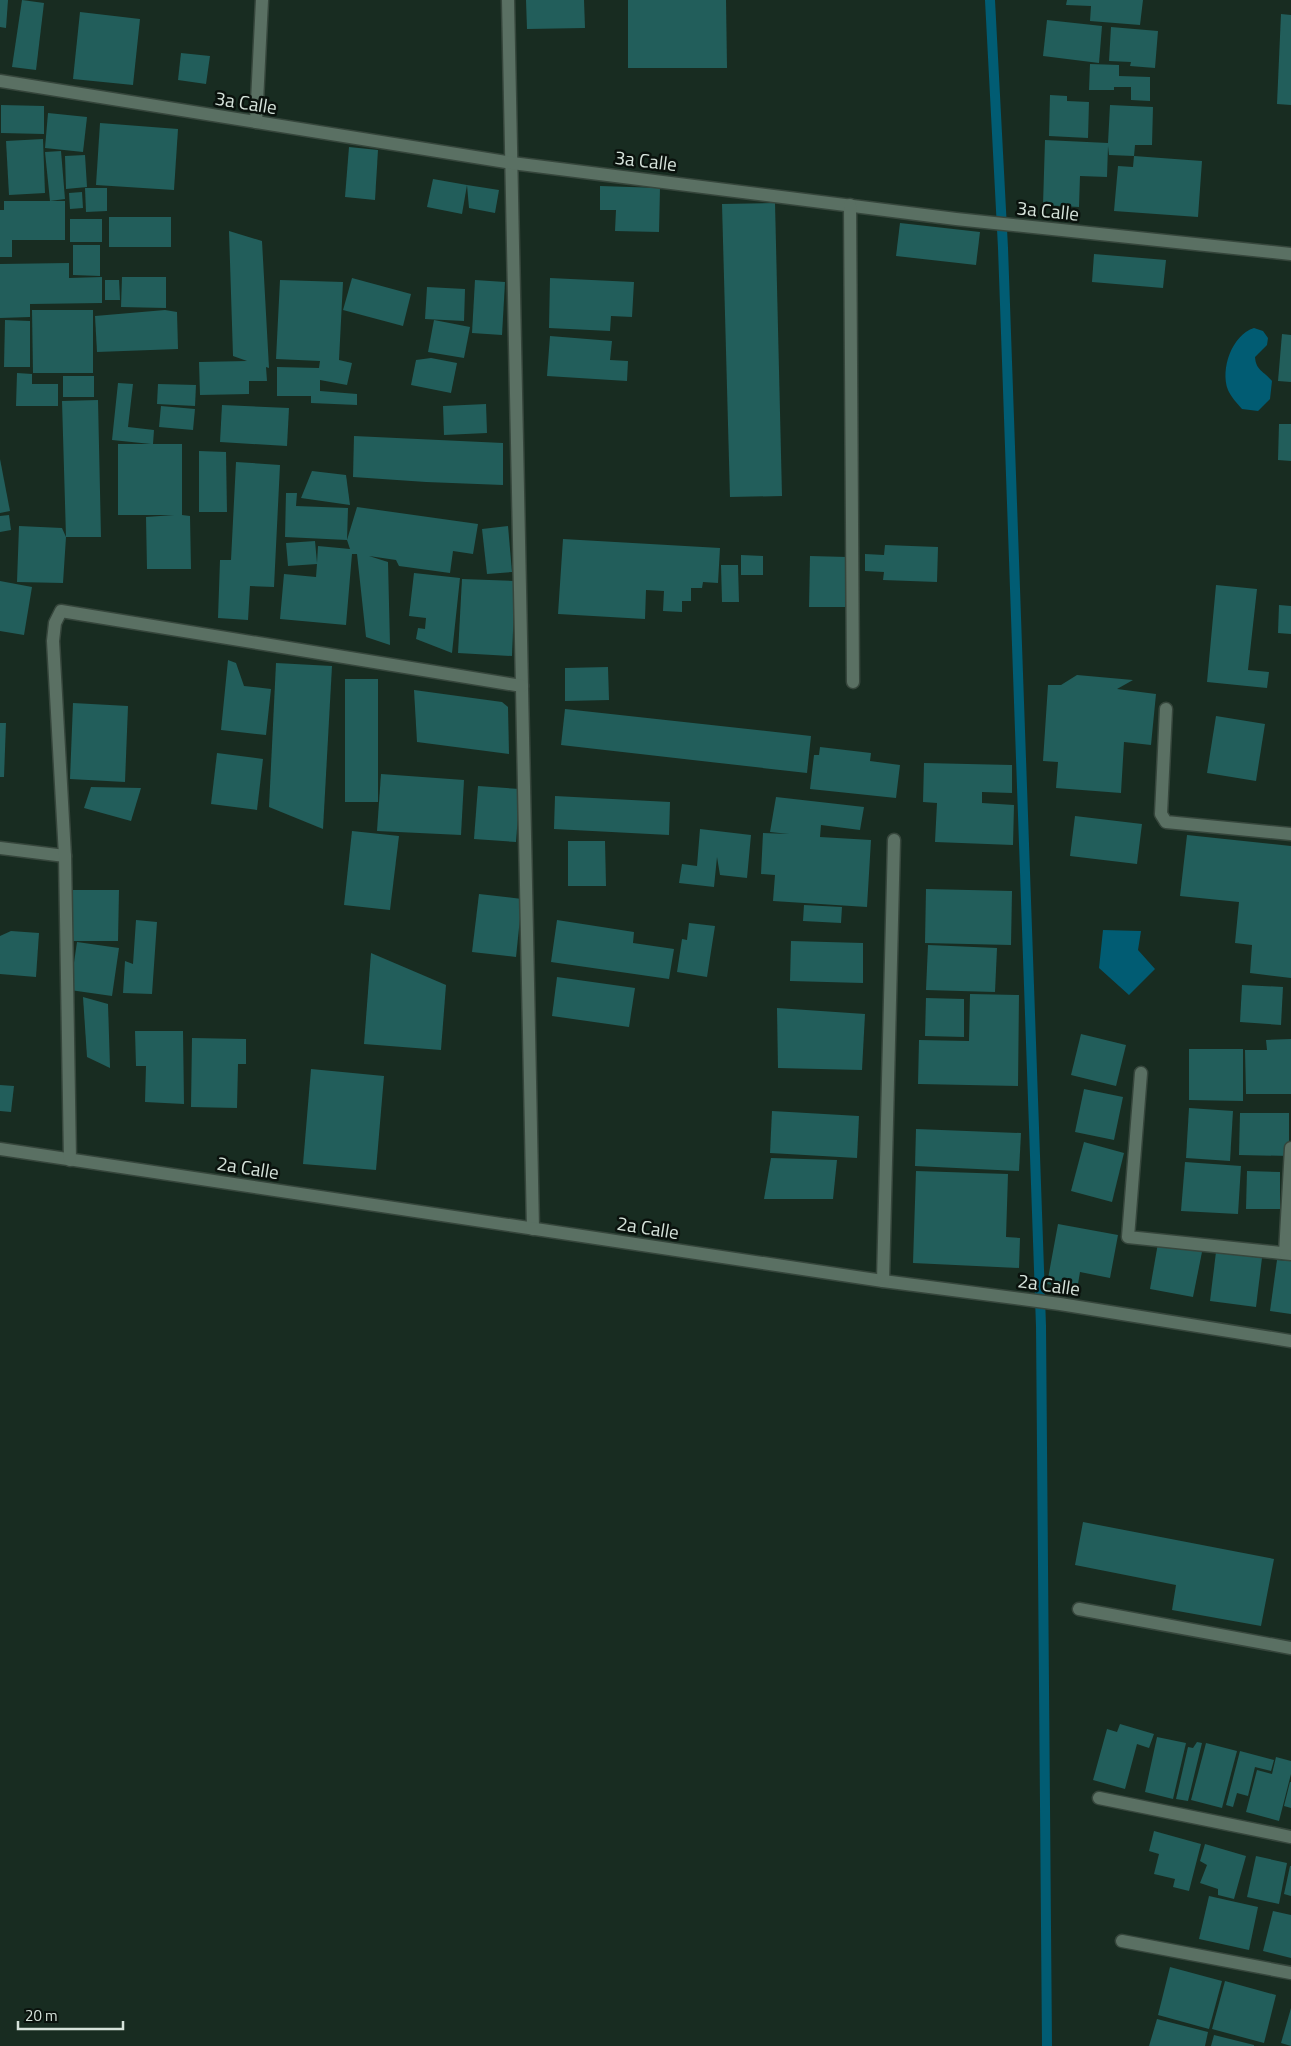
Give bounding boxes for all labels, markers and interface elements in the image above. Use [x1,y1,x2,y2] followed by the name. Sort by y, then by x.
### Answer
[213,83,279,121] street label: 3a Calle
[613,142,679,178] street label: 3a Calle
[1015,192,1081,228] street label: 3a Calle
[215,1148,281,1186] street label: 2a Calle
[615,1208,681,1246] street label: 2a Calle
[1016,1265,1082,1303] street label: 2a Calle
[18,1998,122,2030] scale bar
[25,2004,58,2027] text: 20 m

